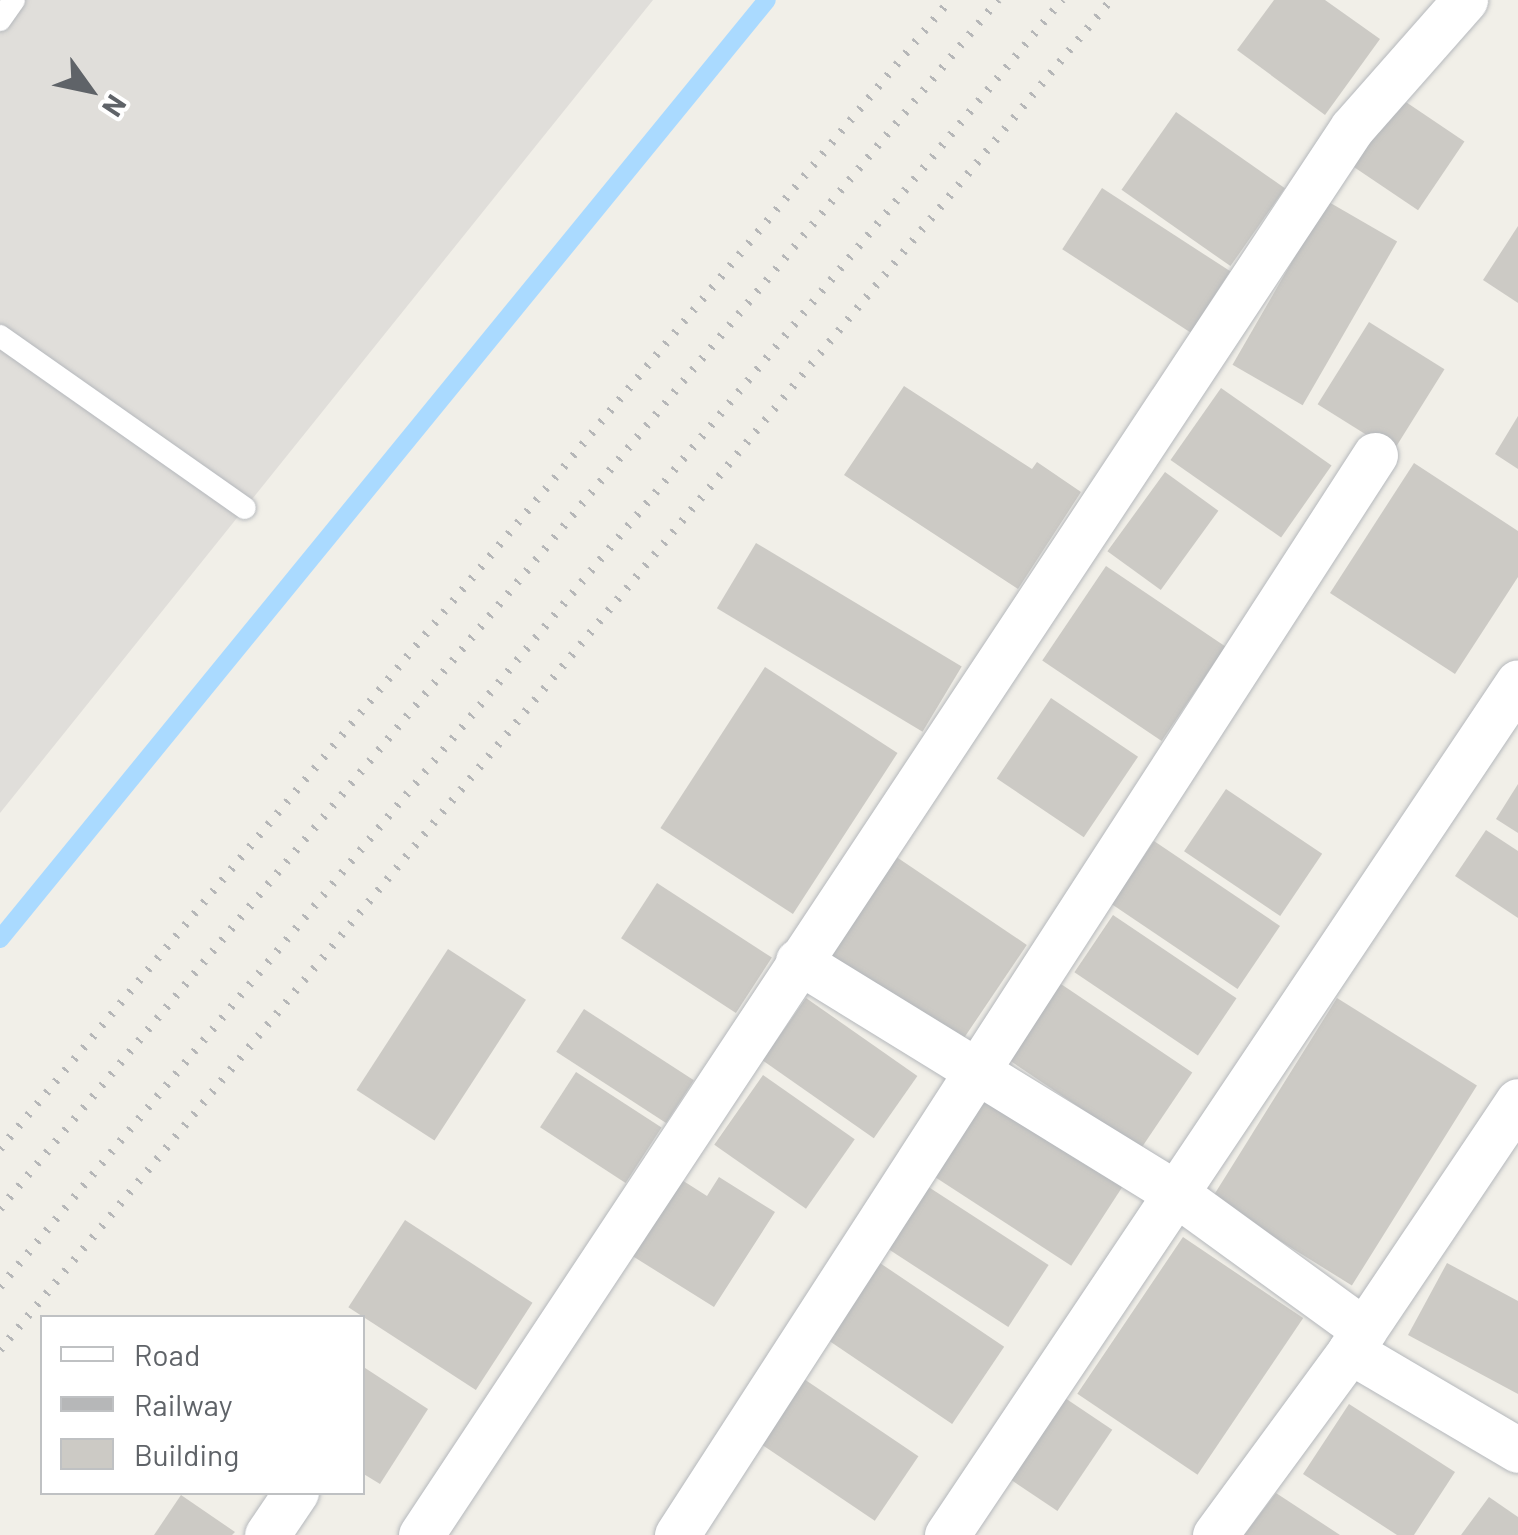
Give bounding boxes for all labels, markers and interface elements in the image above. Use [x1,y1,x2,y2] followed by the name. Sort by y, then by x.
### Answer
[40,40,140,140] north arrow
[96,89,134,123] text: N
[40,1315,365,1495] legend
[134,1336,200,1372] text: Road
[134,1386,233,1422] text: Railway
[134,1436,239,1472] text: Building

